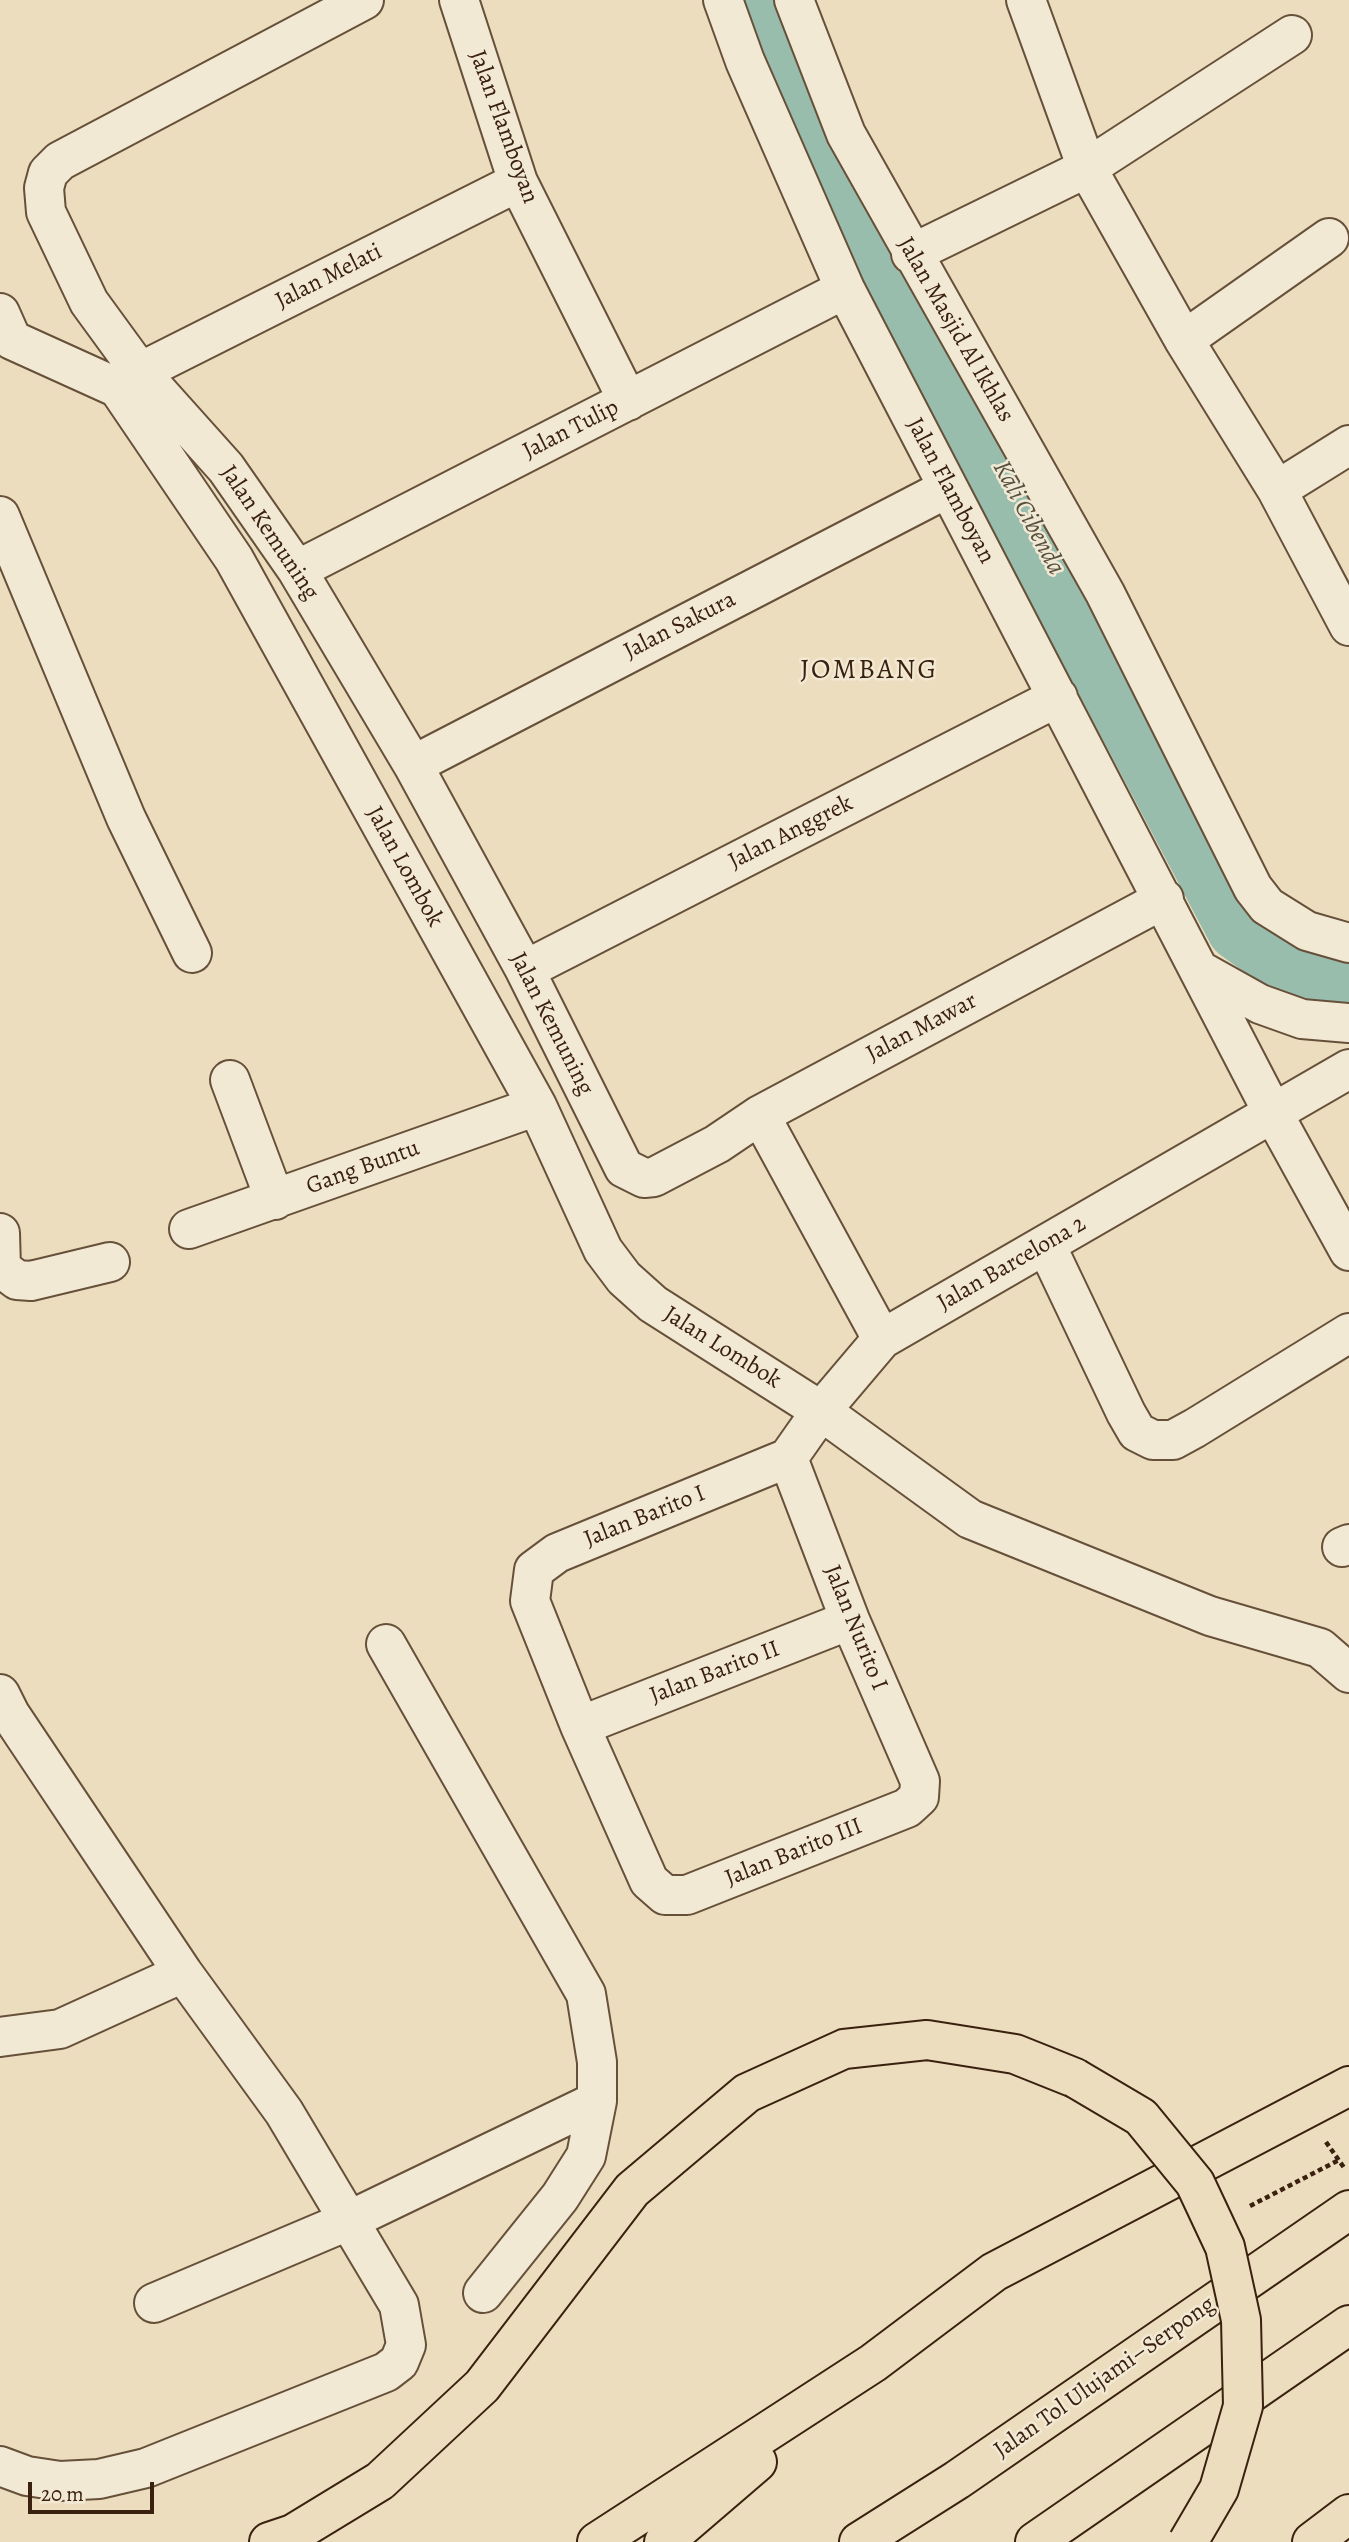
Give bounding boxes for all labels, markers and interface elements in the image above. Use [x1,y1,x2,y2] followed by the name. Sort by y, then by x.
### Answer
[462,46,544,208] street label: Jalan Flamboyan
[890,232,1020,428] street label: Jalan Masjid Al Ikhlas
[271,238,387,316] street label: Jalan Melati
[518,394,624,466] street label: Jalan Tulip
[900,413,1000,569] street label: Jalan Flamboyan
[985,456,1071,580] water label: Kali Cibenda
[213,460,325,606] street label: Jalan Kemuning
[619,586,741,666] street label: Jalan Sakura
[801,654,937,688] district label: JOMBANG
[724,789,858,877] street label: Jalan Anggrek
[359,802,449,932] street label: Jalan Lombok
[503,948,599,1100] street label: Jalan Kemuning
[862,987,982,1069] street label: Jalan Mawar
[303,1134,423,1202] street label: Gang Buntu
[933,1210,1091,1318] street label: Jalan Barcelona 2
[658,1300,786,1396] street label: Jalan Lombok
[580,1480,710,1554] street label: Jalan Barito I
[817,1561,893,1695] street label: Jalan Nurito I
[646,1635,784,1711] street label: Jalan Barito II
[721,1812,867,1894] street label: Jalan Barito III
[989,2291,1221,2465] street label: Jalan Tol Ulujami–Serpong
[32,2468,158,2512] scale bar
[41,2480,84,2508] text: 20 m

